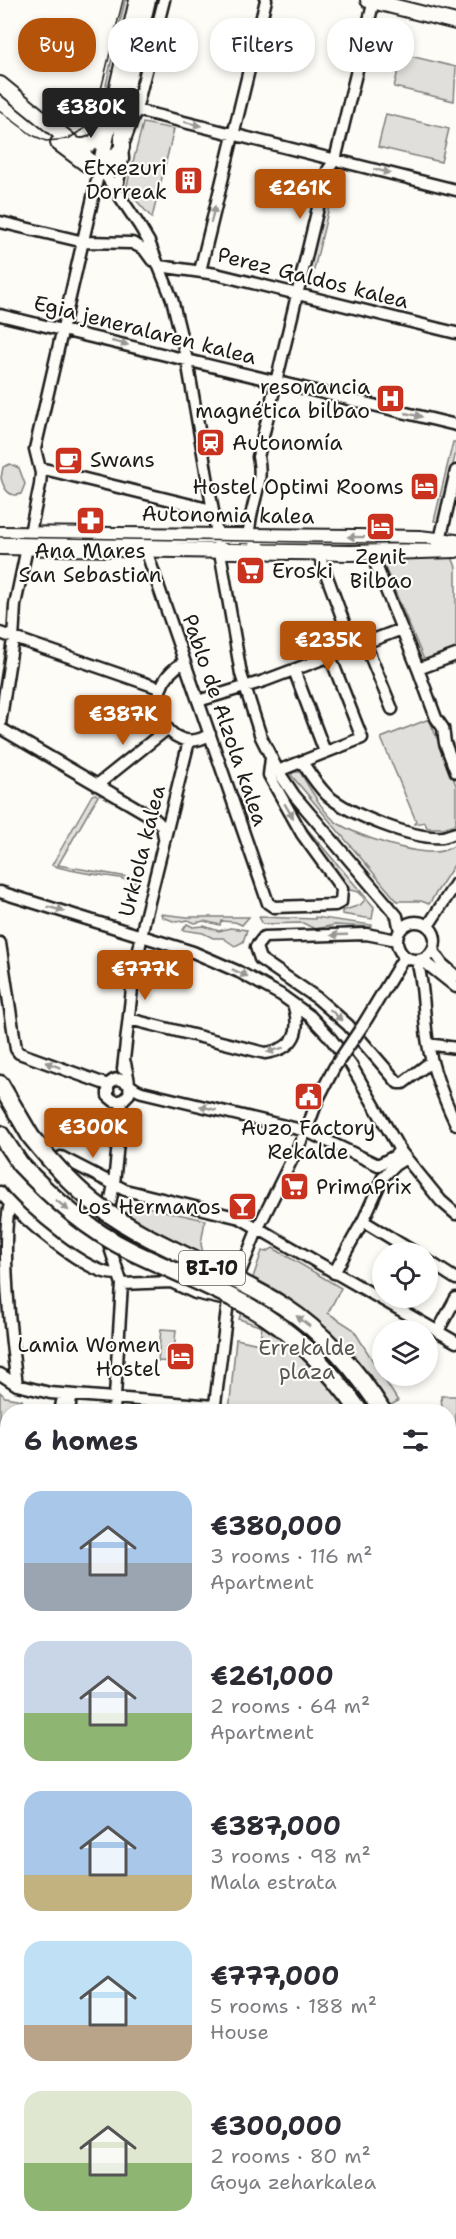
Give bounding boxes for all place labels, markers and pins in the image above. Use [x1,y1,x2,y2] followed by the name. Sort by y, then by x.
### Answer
[49,88,133,139] pin: €380K
[84,154,167,206] place label: Etxezuri Dorreak
[172,164,204,196] building icon: Etxezuri Dorreak
[258,169,342,220] pin: €261K
[195,373,370,425] place label: resonancia magnética bilbao
[375,383,407,415] hospital icon: resonancia magnética bilbao
[195,427,227,459] station icon: Autonomía
[232,429,342,457] place label: Autonomía
[53,444,85,476] cafe icon: Swans
[90,446,155,474] place label: Swans
[409,471,441,503] hotel icon: Hostel Optimi Rooms
[193,473,404,501] place label: Hostel Optimi Rooms
[74,504,106,536] pharmacy icon: Ana Mares San Sebastian
[365,510,397,542] hotel icon: Zenit Bilbao
[18,537,162,589] place label: Ana Mares San Sebastian
[350,543,412,595] place label: Zenit Bilbao
[235,555,267,587] supermarket icon: Eroski
[272,557,333,585] place label: Eroski
[286,621,370,672] pin: €235K
[81,695,165,746] pin: €387K
[103,950,187,1001] pin: €777K
[292,1081,324,1113] public building icon: Auzo Factory Rekalde
[51,1108,135,1159] pin: €300K
[241,1114,375,1166] place label: Auzo Factory Rekalde
[279,1171,311,1203] supermarket icon: PrimaPrix
[316,1173,411,1201] place label: PrimaPrix
[226,1191,258,1223] bar icon: Los Hermanos
[77,1193,221,1221] place label: Los Hermanos
[17,1331,161,1383] place label: Lamia Women Hostel
[165,1341,197,1373] hotel icon: Lamia Women Hostel

